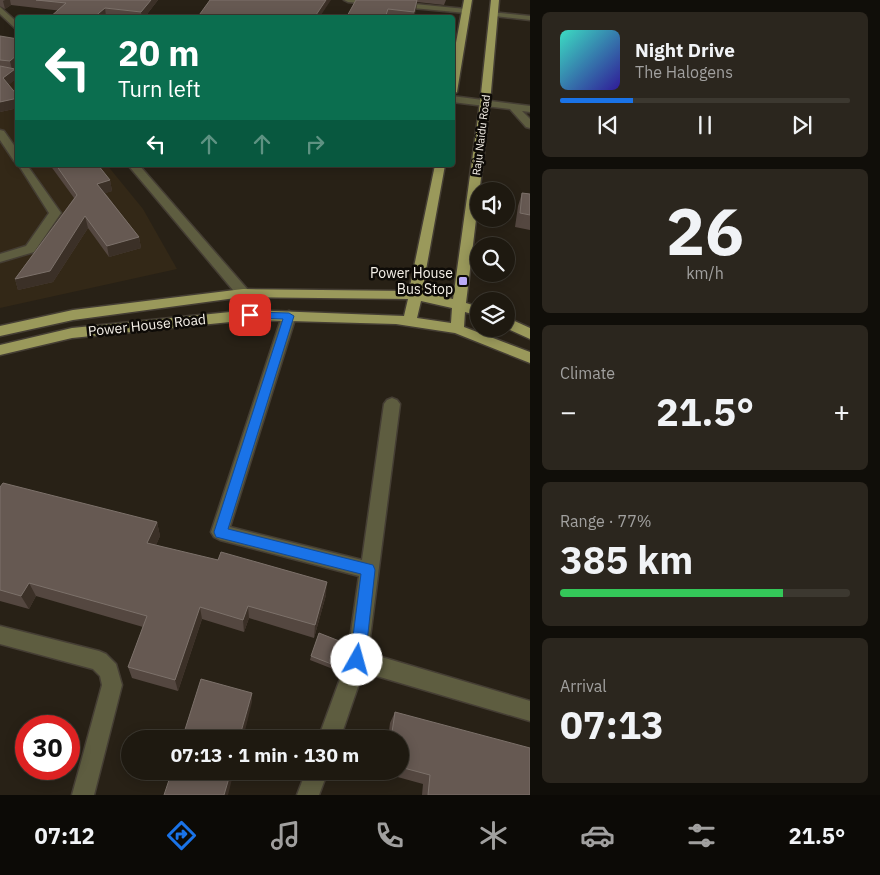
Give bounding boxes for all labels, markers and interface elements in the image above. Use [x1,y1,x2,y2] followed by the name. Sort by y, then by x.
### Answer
[118,30,200,76] text: 20 m
[35,35,100,100] icon: left
[635,38,735,62] text: Night Drive
[635,62,733,82] text: The Halogens
[118,74,201,103] text: Turn left
[469,94,493,176] street label: Raju Naidu Road
[594,111,622,139] icon: previous
[691,111,719,139] icon: pause
[788,111,816,139] icon: next
[142,130,170,158] icon: left
[195,130,223,158] icon: ahead
[248,130,276,158] icon: ahead
[301,130,329,158] icon: right
[470,182,515,337] map controls
[470,182,515,227] button: sound
[666,188,744,273] text: 26
[470,237,515,282] button: search
[686,263,724,283] text: km/h
[370,264,453,298] place label: Power House Bus Stop
[457,275,469,287] marker: Power House Bus Stop
[470,292,515,337] button: layers
[229,294,271,336] pin
[236,301,264,329] icon: arrive
[87,310,207,340] street label: Power House Road
[560,363,615,383] text: Climate
[656,387,754,436] text: 21.5°
[560,393,577,430] text: −
[833,393,850,430] text: +
[560,511,652,531] text: Range · 77%
[560,535,693,584] text: 385 km
[330,633,382,685] position arrow
[560,676,607,696] text: Arrival
[560,700,664,749] text: 07:13
[15,715,80,780] speed limit sign: 30
[171,743,359,767] text: 07:13 · 1 min · 130 m
[164,818,199,853] icon: directions
[268,818,303,853] icon: music
[372,818,407,853] icon: phone
[476,818,511,853] icon: climate
[580,818,615,853] icon: car
[684,818,719,853] icon: filters
[35,821,95,850] text: 07:12
[789,821,845,850] text: 21.5°

